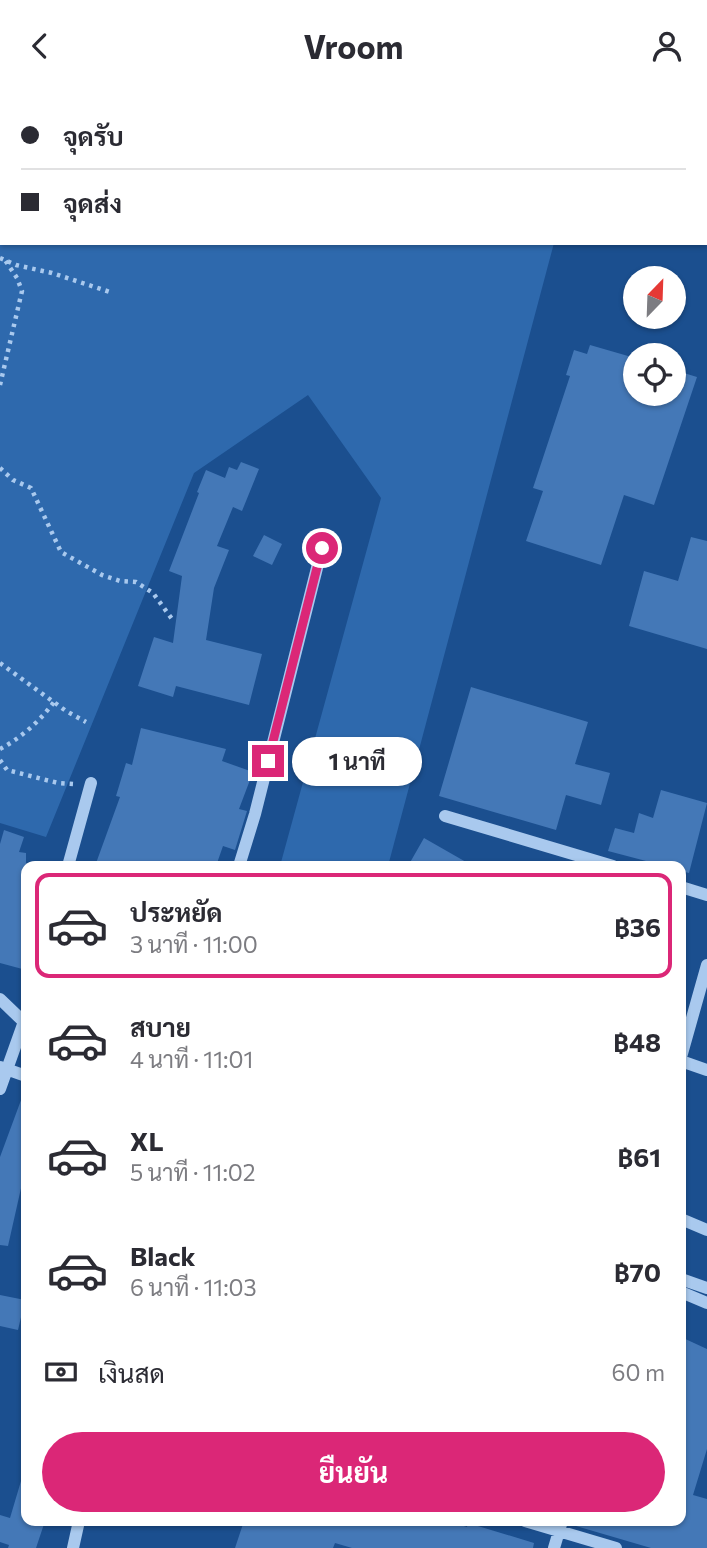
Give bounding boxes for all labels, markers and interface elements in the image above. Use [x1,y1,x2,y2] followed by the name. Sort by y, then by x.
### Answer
[303,26,404,66] text: Vroom
[21,27,59,65] icon: back
[648,27,686,65] icon: person
[63,120,124,151] text: จุดรับ
[63,187,122,218] text: จุดส่ง
[623,266,686,329] north arrow
[623,266,686,406] map controls
[623,343,686,406] button: locate
[306,532,338,564] route start
[292,737,422,785] callout: 1 นาที
[252,745,284,777] route end
[328,747,386,775] text: 1 นาที
[46,894,109,957] icon: car
[130,896,223,927] text: ประหยัด
[614,911,661,942] text: ฿36
[130,930,258,958] text: 3 นาที · 11:00
[46,1009,109,1072] icon: car
[130,1011,191,1042] text: สบาย
[613,1026,661,1057] text: ฿48
[130,1045,253,1073] text: 4 นาที · 11:01
[46,1124,109,1187] icon: car
[130,1125,164,1156] text: XL
[618,1141,661,1172] text: ฿61
[130,1158,256,1186] text: 5 นาที · 11:02
[46,1239,109,1302] icon: car
[130,1240,196,1271] text: Black
[614,1256,661,1287] text: ฿70
[130,1273,257,1301] text: 6 นาที · 11:03
[42,1353,80,1391] icon: cash
[98,1357,165,1388] text: เงินสด
[612,1358,665,1386] text: 60 m
[42,1432,665,1512] button: ยืนยัน

